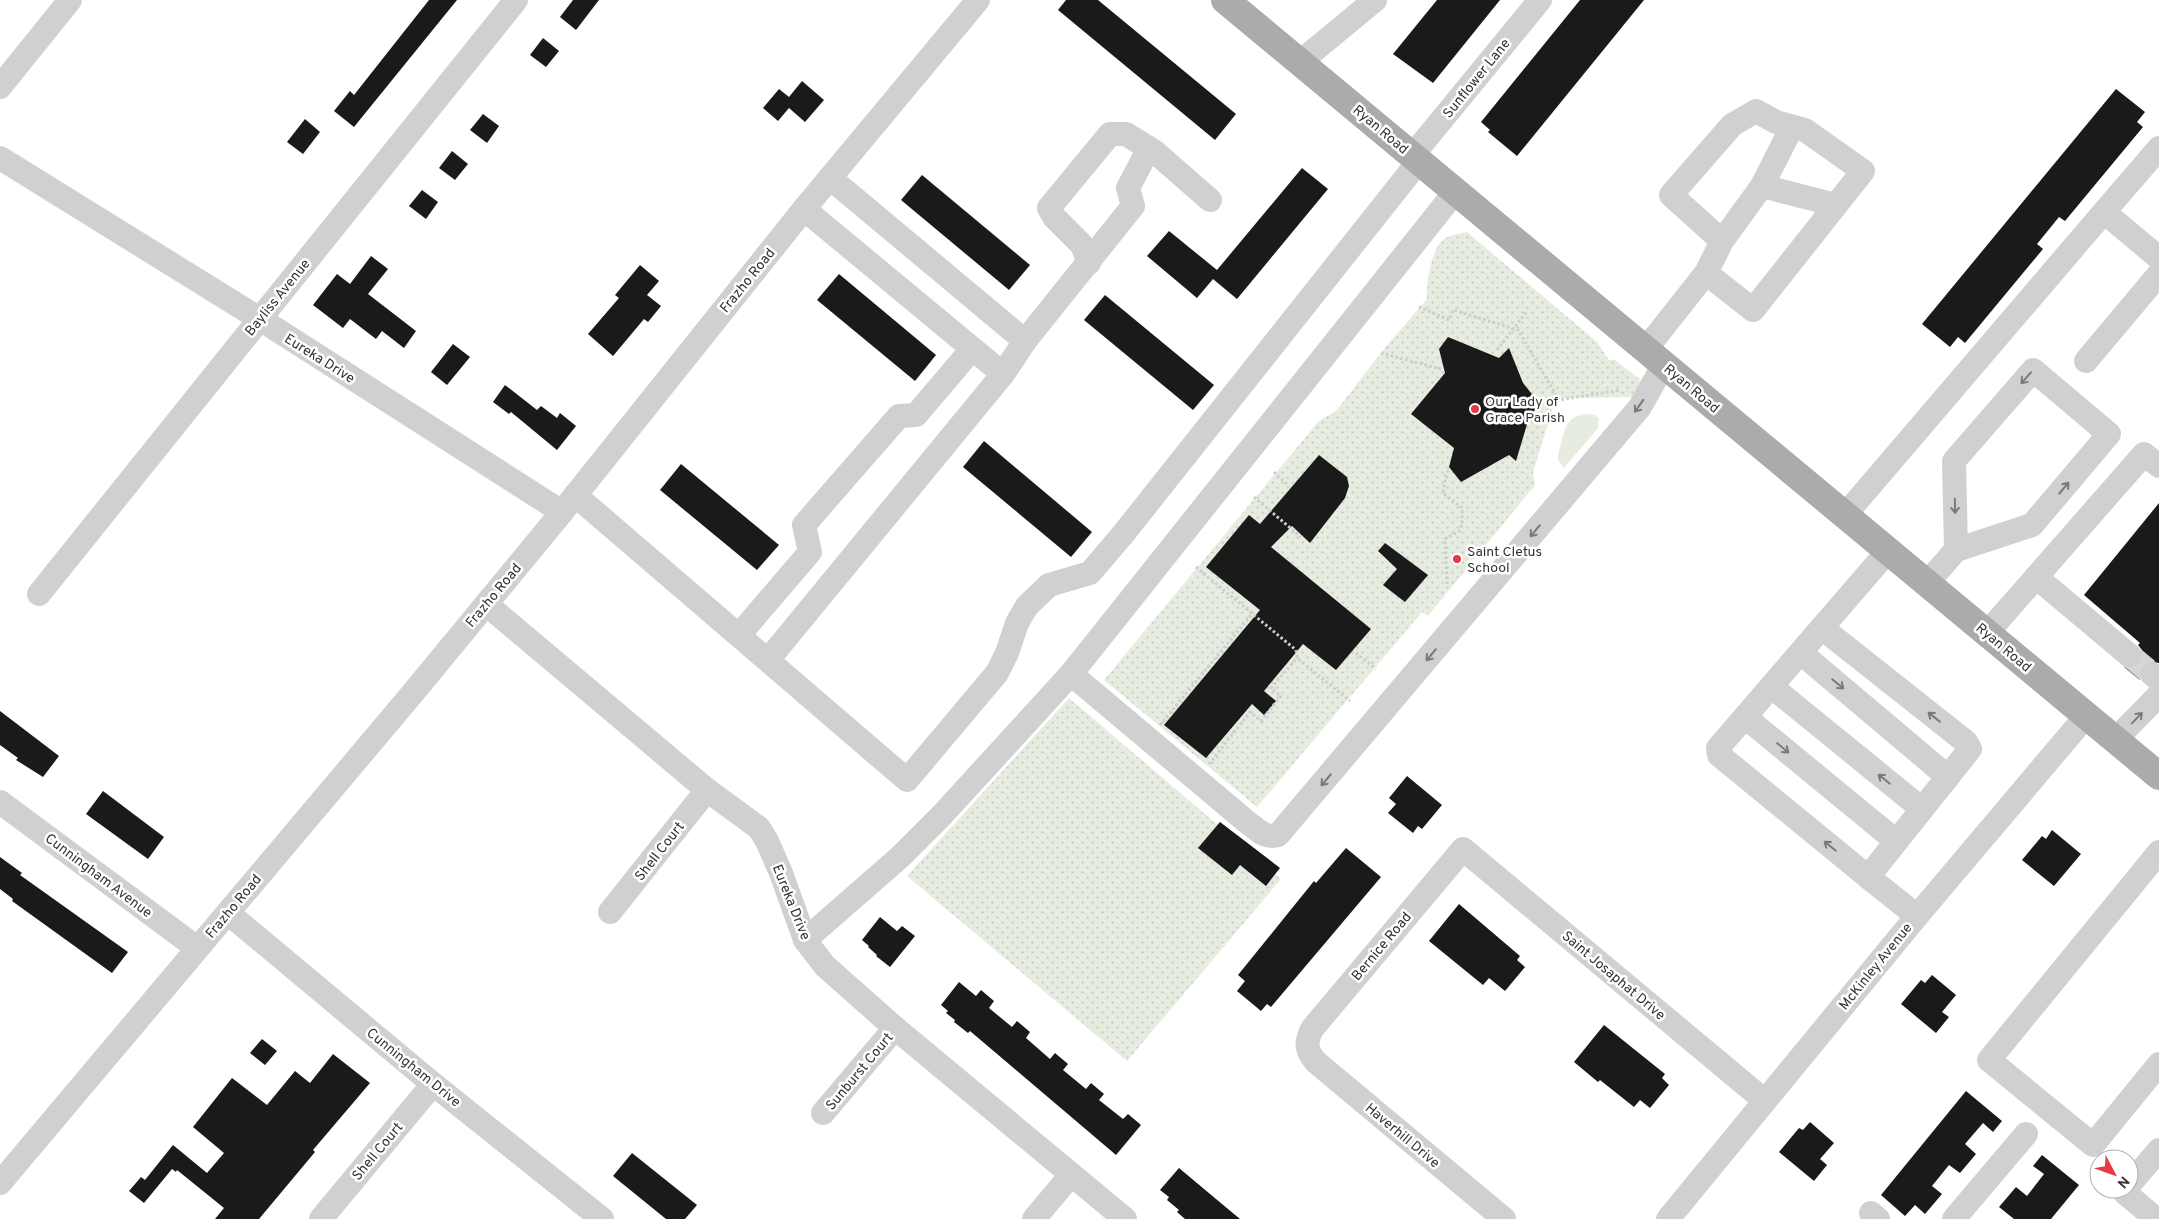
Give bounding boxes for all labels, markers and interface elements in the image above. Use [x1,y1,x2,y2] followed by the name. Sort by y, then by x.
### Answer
[1440,36,1514,122] street label: Sunflower Lane
[1349,102,1411,158] street label: Ryan Road
[717,245,779,317] street label: Frazho Road
[242,256,314,340] street label: Bayliss Avenue
[281,331,358,388] street label: Eureka Drive
[1660,361,1722,417] street label: Ryan Road
[2021,371,2032,384] one-way arrow
[1485,394,1565,427] place label: Our Lady of Grace Parish
[1634,399,1644,413] one-way arrow
[1469,403,1481,415] marker: Our Lady of Grace Parish
[2058,482,2069,495] one-way arrow
[1950,497,1960,513] one-way arrow
[1530,524,1541,537] one-way arrow
[1467,544,1542,577] place label: Saint Cletus School
[1451,553,1463,565] marker: Saint Cletus School
[463,561,526,631] street label: Frazho Road
[1972,620,2034,676] street label: Ryan Road
[1425,649,1436,662] one-way arrow
[1831,679,1844,690] one-way arrow
[1928,711,1941,722] one-way arrow
[2131,711,2143,724] one-way arrow
[1776,742,1789,753] one-way arrow
[1320,773,1332,786] one-way arrow
[1878,773,1891,784] one-way arrow
[632,819,689,885] street label: Shell Court
[41,830,155,922] street label: Cunningham Avenue
[1824,841,1837,852] one-way arrow
[768,862,813,943] street label: Eureka Drive
[203,872,266,942] street label: Frazho Road
[1349,909,1416,985] street label: Bernice Road
[1836,920,1916,1014] street label: McKinley Avenue
[1558,928,1668,1024] street label: Saint Josaphat Drive
[363,1025,464,1111] street label: Cunningham Drive
[823,1030,898,1114] street label: Sunburst Court
[1361,1100,1443,1172] street label: Haverhill Drive
[349,1119,407,1184] street label: Shell Court
[2089,1149,2139,1199] north arrow
[2113,1172,2132,1191] text: N

